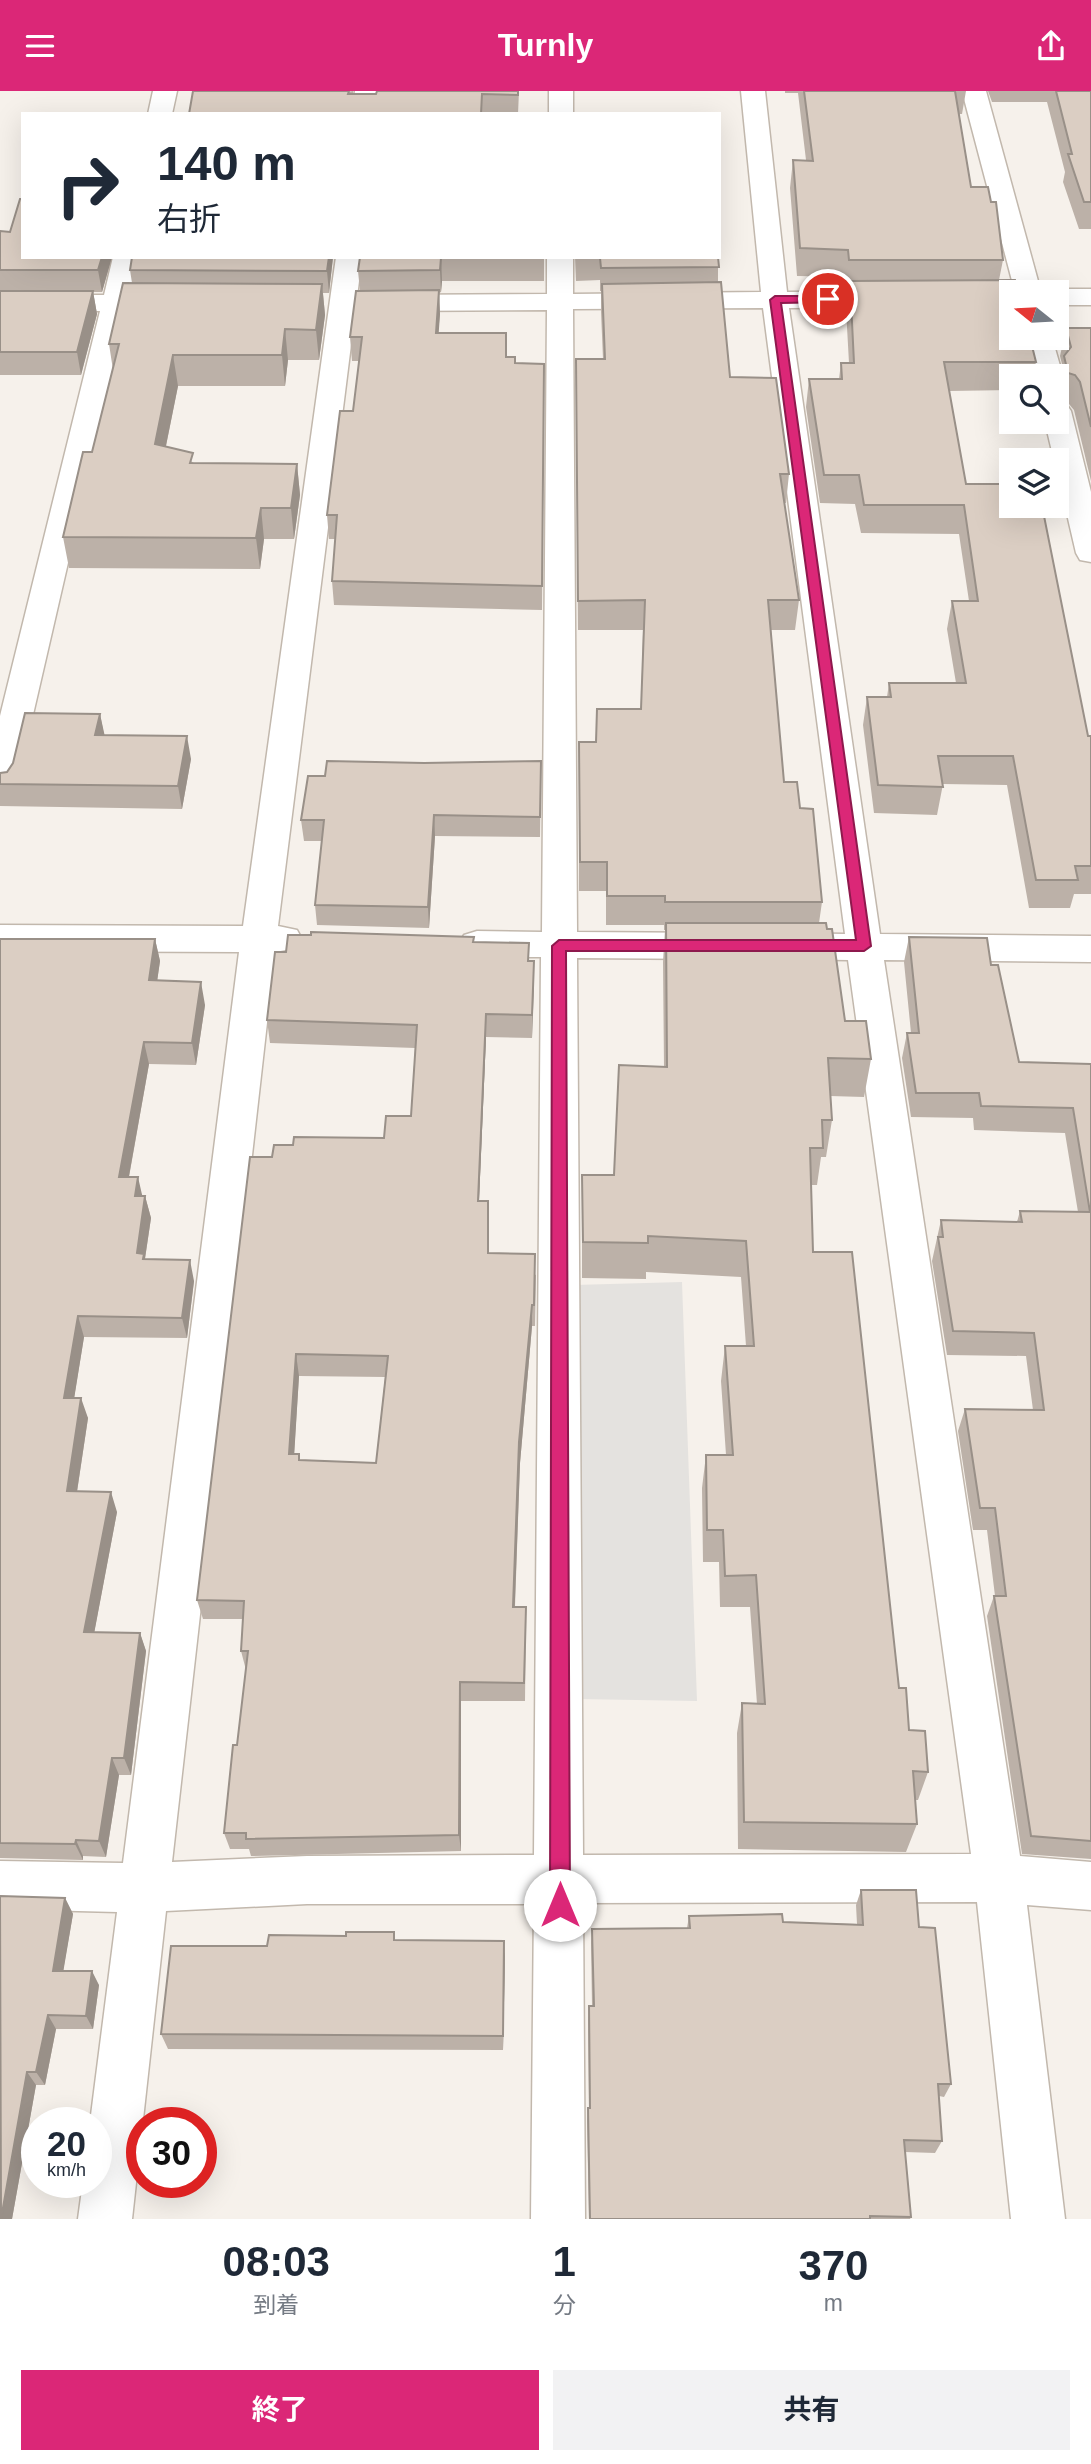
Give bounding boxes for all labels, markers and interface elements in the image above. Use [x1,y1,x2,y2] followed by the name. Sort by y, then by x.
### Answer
[21,27,59,65] icon: menu
[498,27,593,63] text: Turnly
[1032,27,1070,65] icon: share
[157,136,296,190] text: 140 m
[42,140,133,231] icon: right
[157,201,221,237] text: 右折
[798,269,858,329] pin
[809,280,847,318] icon: arrive
[999,280,1069,350] north arrow
[999,280,1069,518] map controls
[999,364,1069,434] button: search
[999,448,1069,518] button: layers
[523,1868,597,1942] position arrow
[126,2107,217,2198] speed limit sign: 30
[47,2124,86,2163] text: 20
[47,2160,86,2180] text: km/h
[223,2238,330,2285] text: 08:03
[552,2238,576,2285] text: 1
[798,2242,868,2289] text: 370
[824,2290,843,2316] text: m
[253,2292,299,2318] text: 到着
[553,2292,576,2318] text: 分
[21,2370,539,2450] button: 終了
[553,2370,1070,2450] button: 共有

